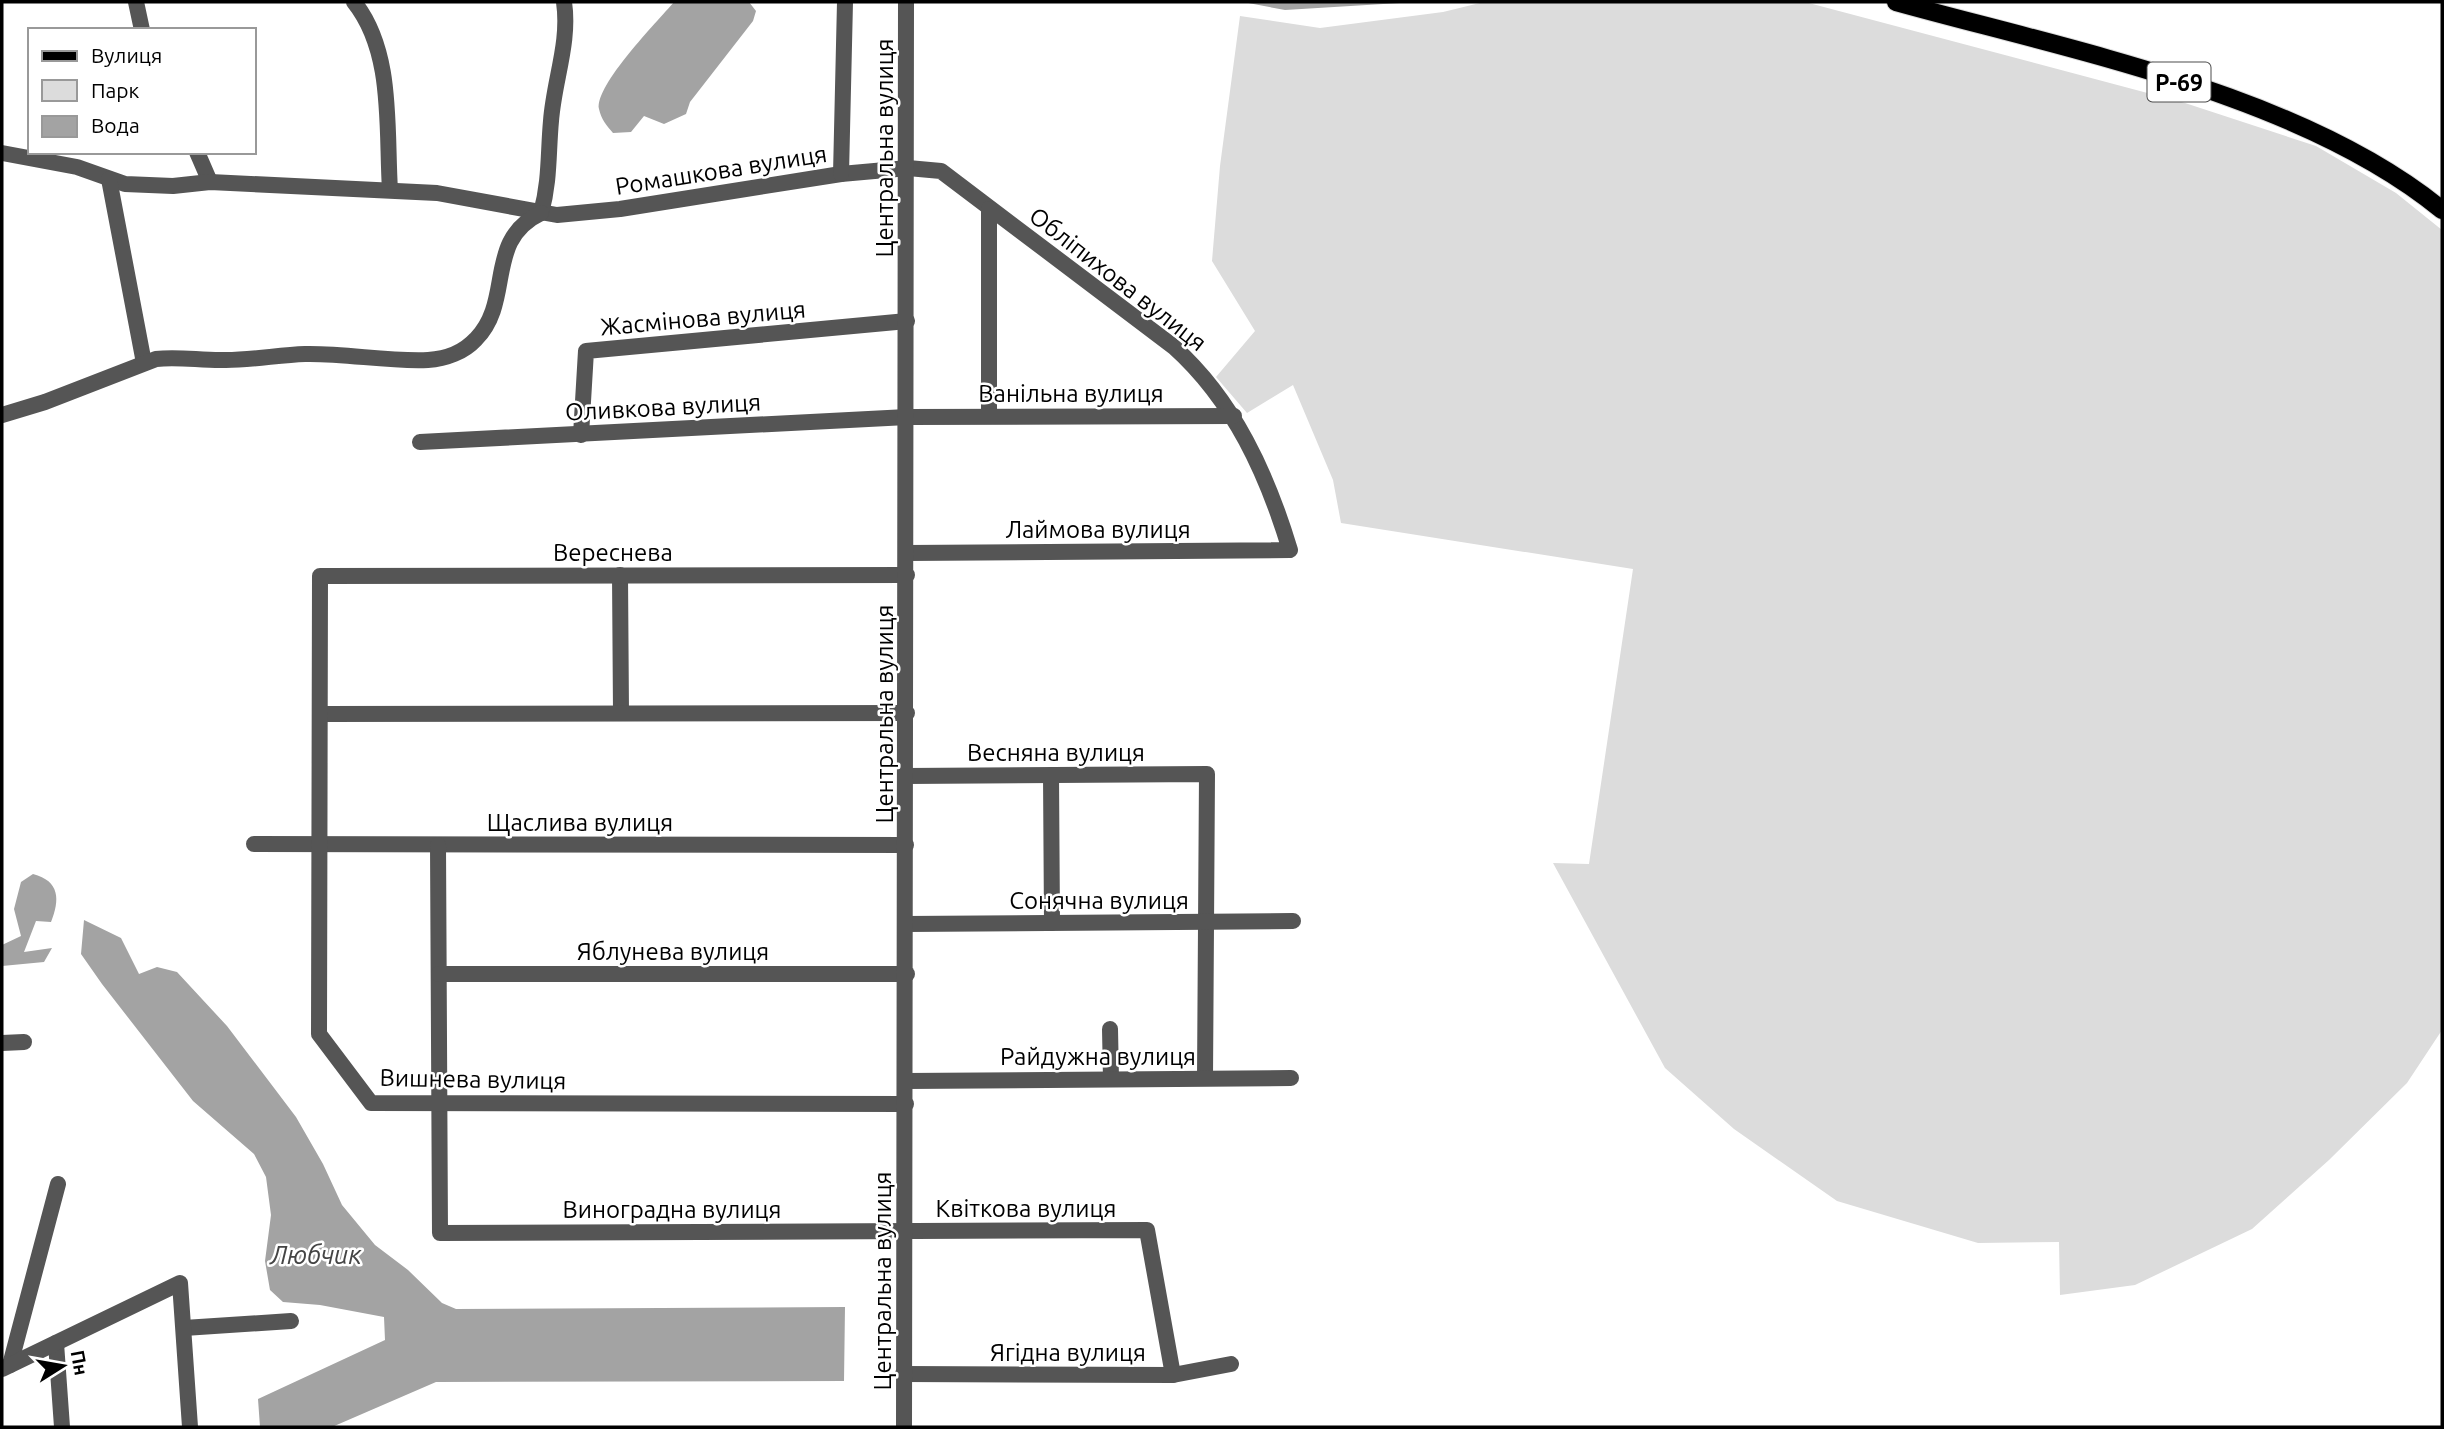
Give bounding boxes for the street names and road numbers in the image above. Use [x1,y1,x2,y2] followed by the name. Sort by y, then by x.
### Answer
[871,38,898,258] street label: Центральна вулиця
[2148,62,2210,102] road number: Р-69
[613,140,829,200] street label: Ромашкова вулиця
[1024,202,1212,356] street label: Обліпихова вулиця
[599,296,807,340] street label: Жасмінова вулиця
[978,380,1164,407] street label: Ванільна вулиця
[564,388,762,426] street label: Оливкова вулиця
[1005,516,1191,543] street label: Лаймова вулиця
[553,539,673,566] street label: Вереснева
[871,604,898,824] street label: Центральна вулиця
[967,739,1145,766] street label: Весняна вулиця
[487,809,673,836] street label: Щаслива вулиця
[1009,887,1189,914] street label: Сонячна вулиця
[577,938,769,965] street label: Яблунева вулиця
[1000,1043,1196,1070] street label: Райдужна вулиця
[379,1064,567,1094] street label: Вишнева вулиця
[869,1171,896,1391] street label: Центральна вулиця
[936,1195,1116,1222] street label: Квіткова вулиця
[563,1196,781,1223] street label: Виноградна вулиця
[990,1339,1146,1366] street label: Ягідна вулиця

